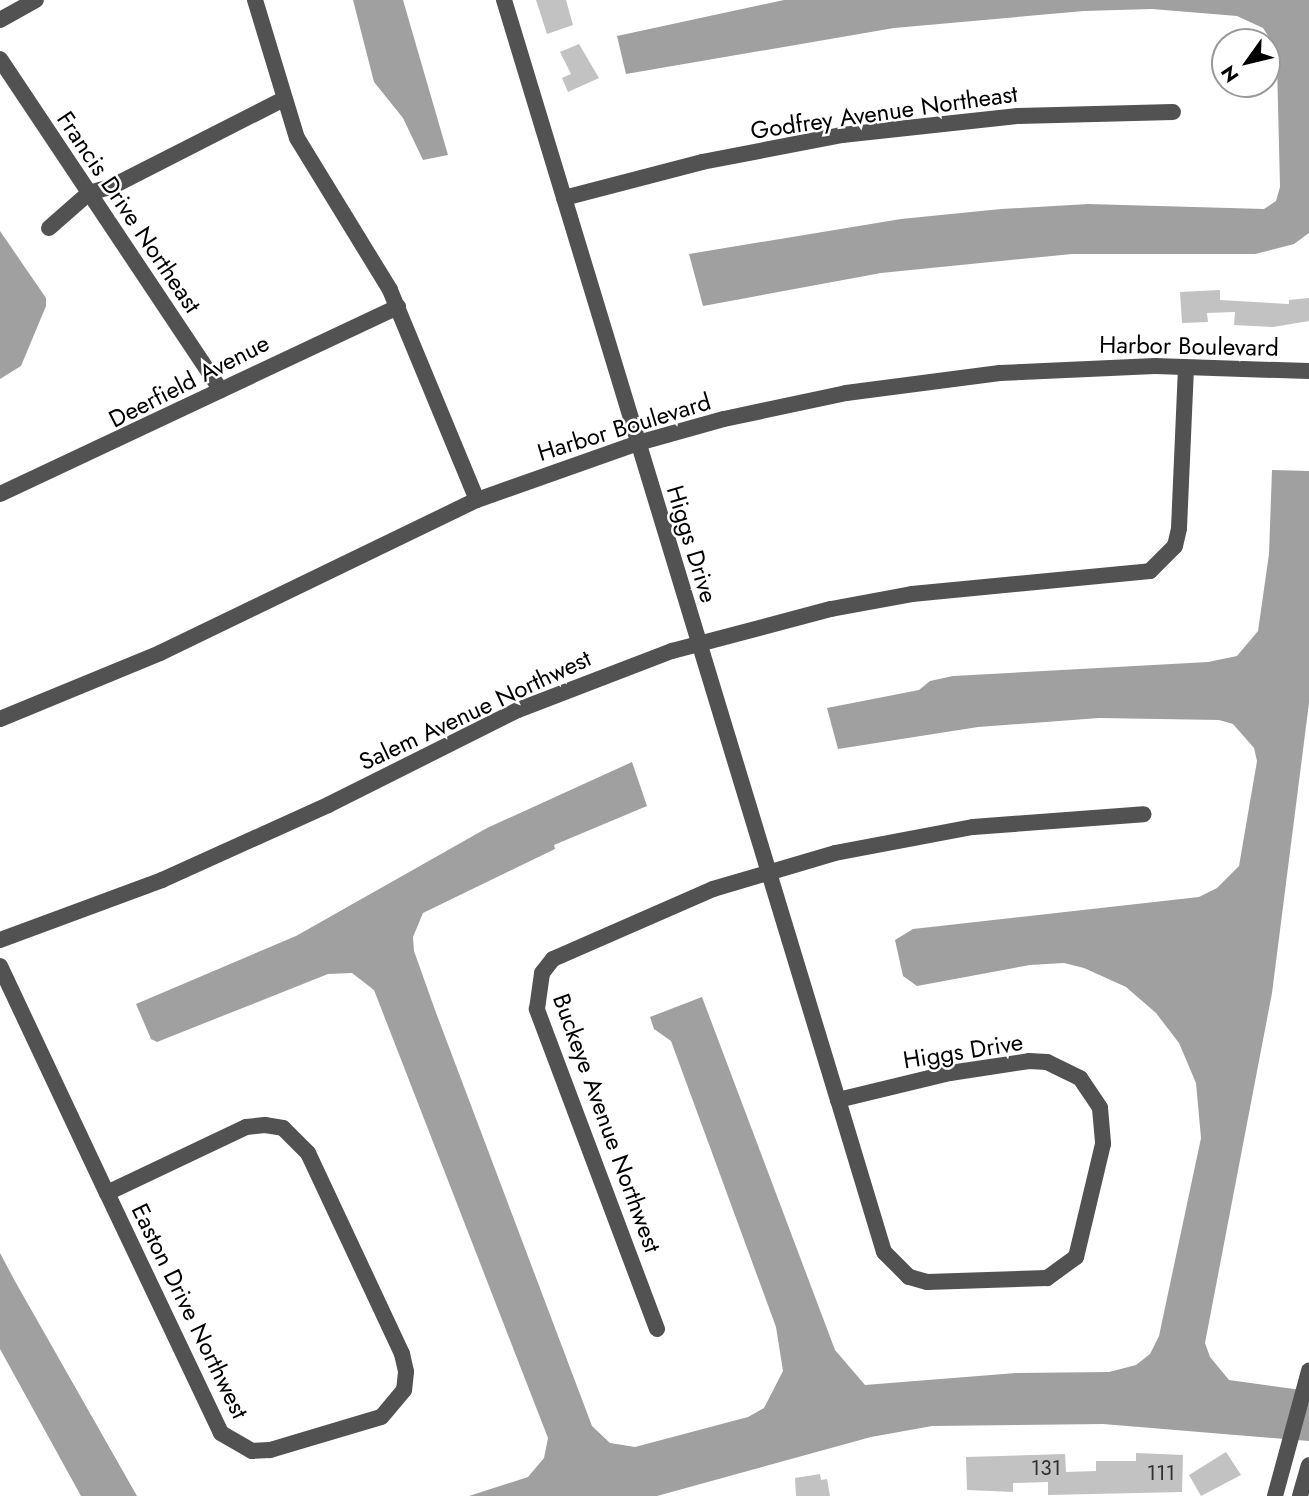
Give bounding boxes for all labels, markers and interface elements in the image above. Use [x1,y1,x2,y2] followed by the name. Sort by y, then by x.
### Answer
[1211,28,1281,98] north arrow
[1214,60,1245,88] text: N
[749,79,1019,145] street label: Godfrey Avenue Northeast
[51,106,207,318] street label: Francis Drive Northeast
[104,328,274,434] street label: Deerfield Avenue
[1099,330,1279,362] street label: Harbor Boulevard
[534,387,714,467] street label: Harbor Boulevard
[661,482,723,606] street label: Higgs Drive
[355,644,595,776] street label: Salem Avenue Northwest
[547,990,667,1256] street label: Buckeye Avenue Northwest
[901,1027,1025,1075] street label: Higgs Drive
[125,1199,255,1423] street label: Easton Drive Northwest
[1031,1455,1061,1481] house number: 131
[1147,1460,1175,1486] house number: 111

